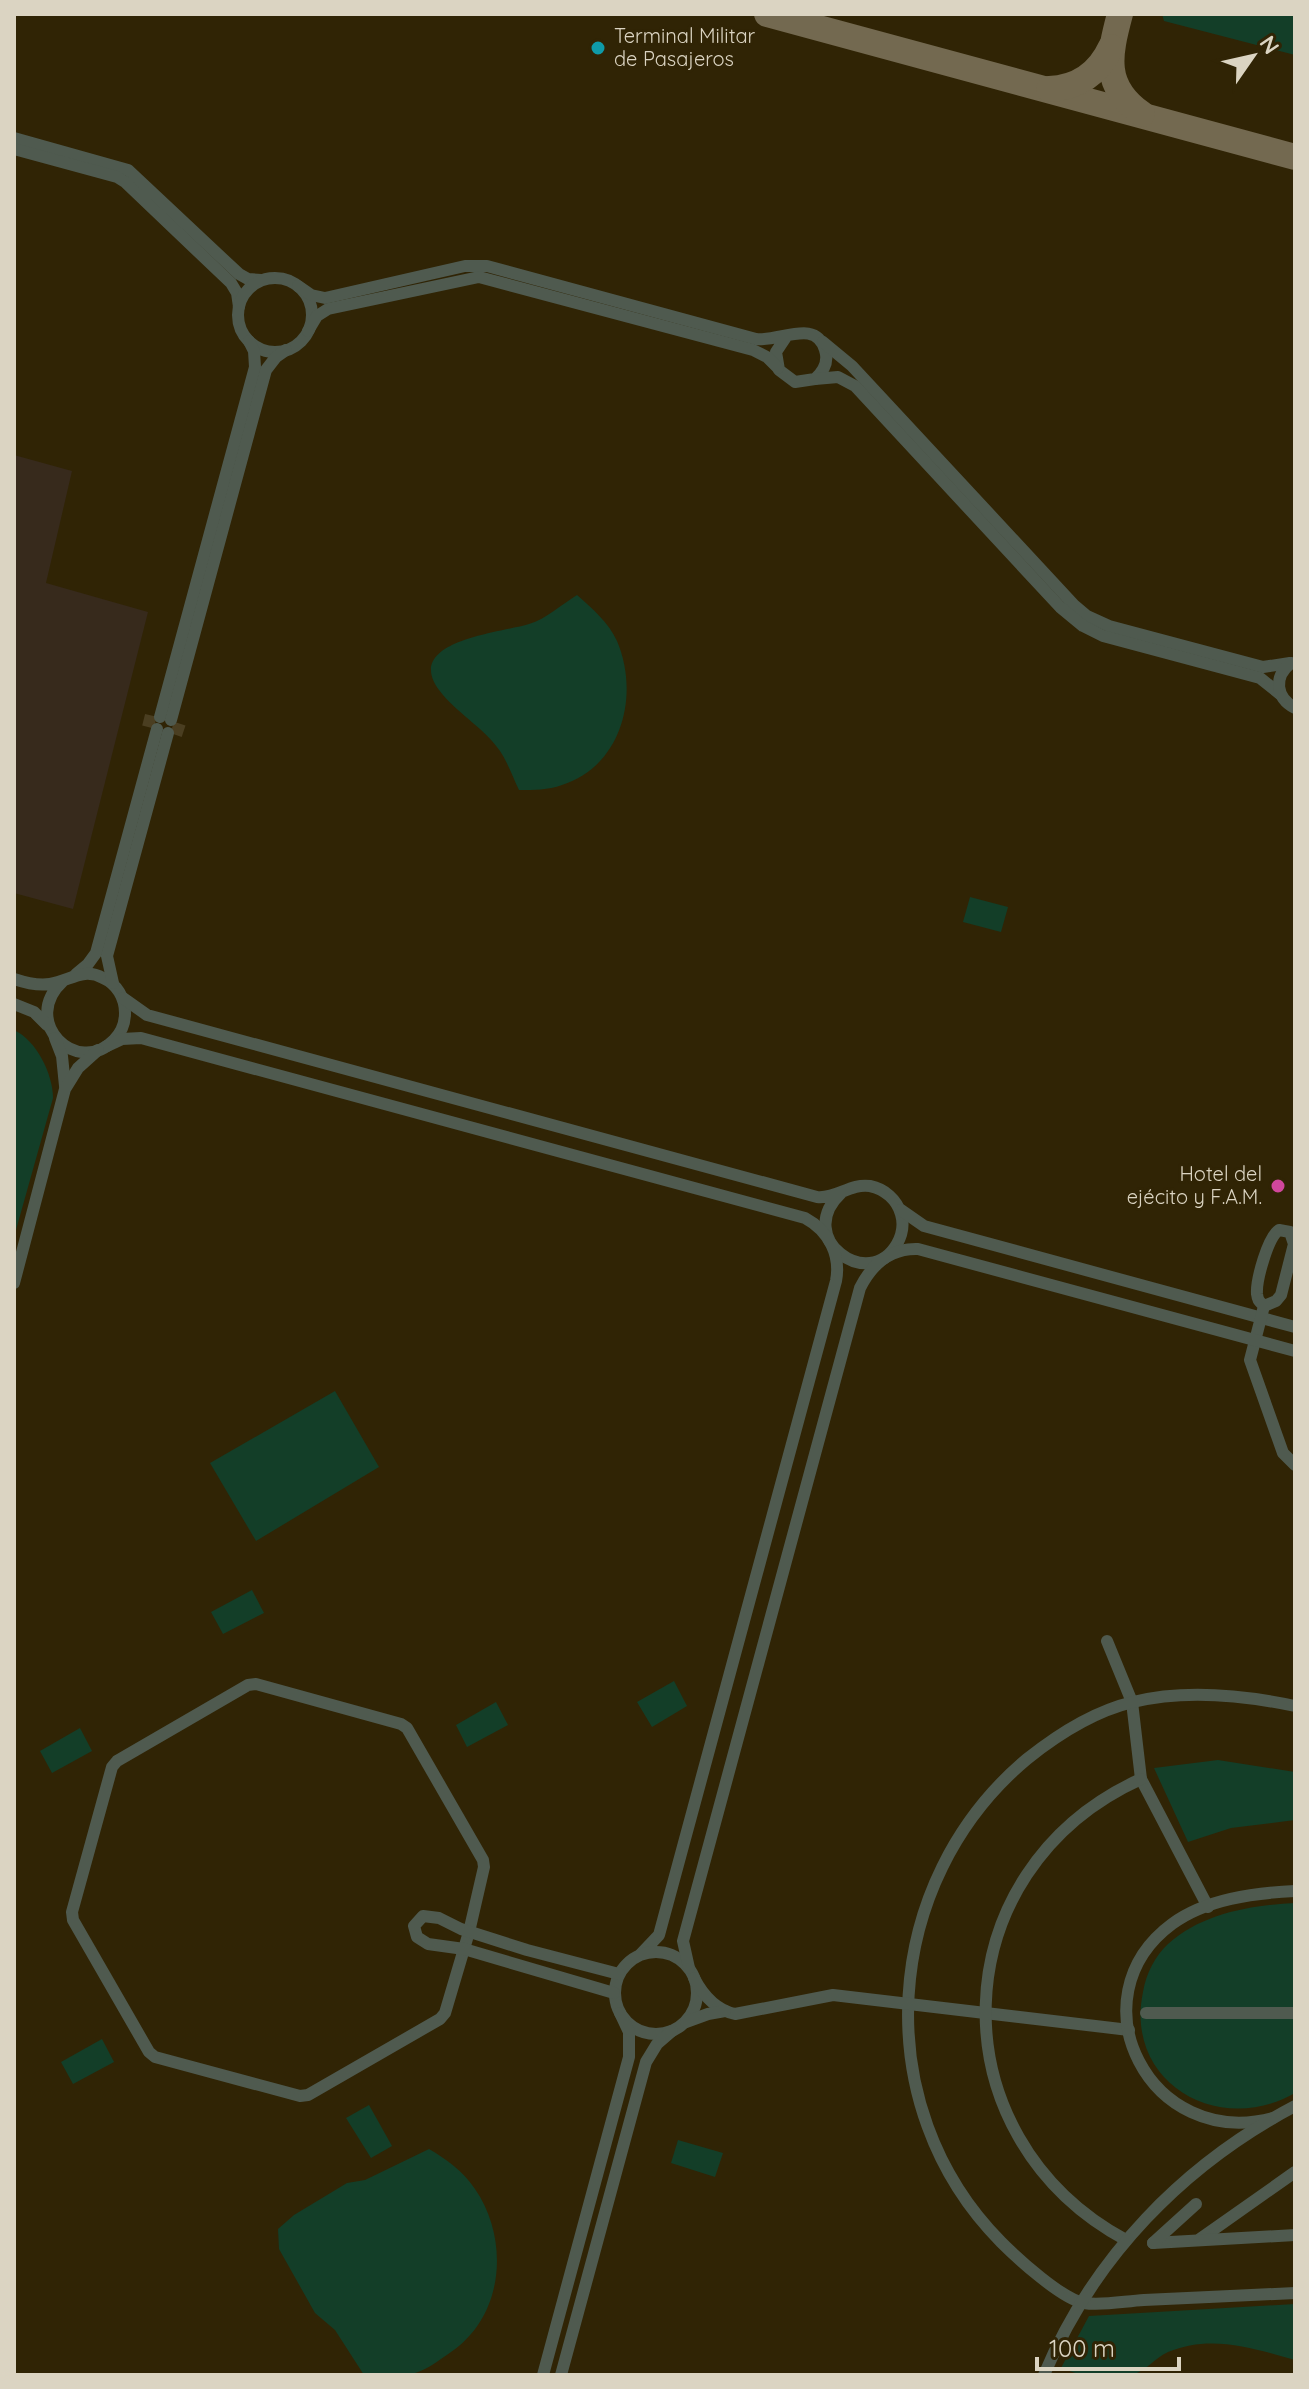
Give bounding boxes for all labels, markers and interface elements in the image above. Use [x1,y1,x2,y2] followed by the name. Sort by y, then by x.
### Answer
[1213,16,1293,96] north arrow
[614,23,756,71] place label: Terminal Militar de Pasajeros
[1253,30,1286,59] text: N
[589,39,607,57] marker: Terminal Militar de Pasajeros
[1127,1161,1262,1209] place label: Hotel del ejécito y F.A.M.
[1269,1177,1287,1195] marker: Hotel del ejécito y F.A.M.
[1037,2321,1179,2371] scale bar
[1049,2333,1115,2363] text: 100 m

